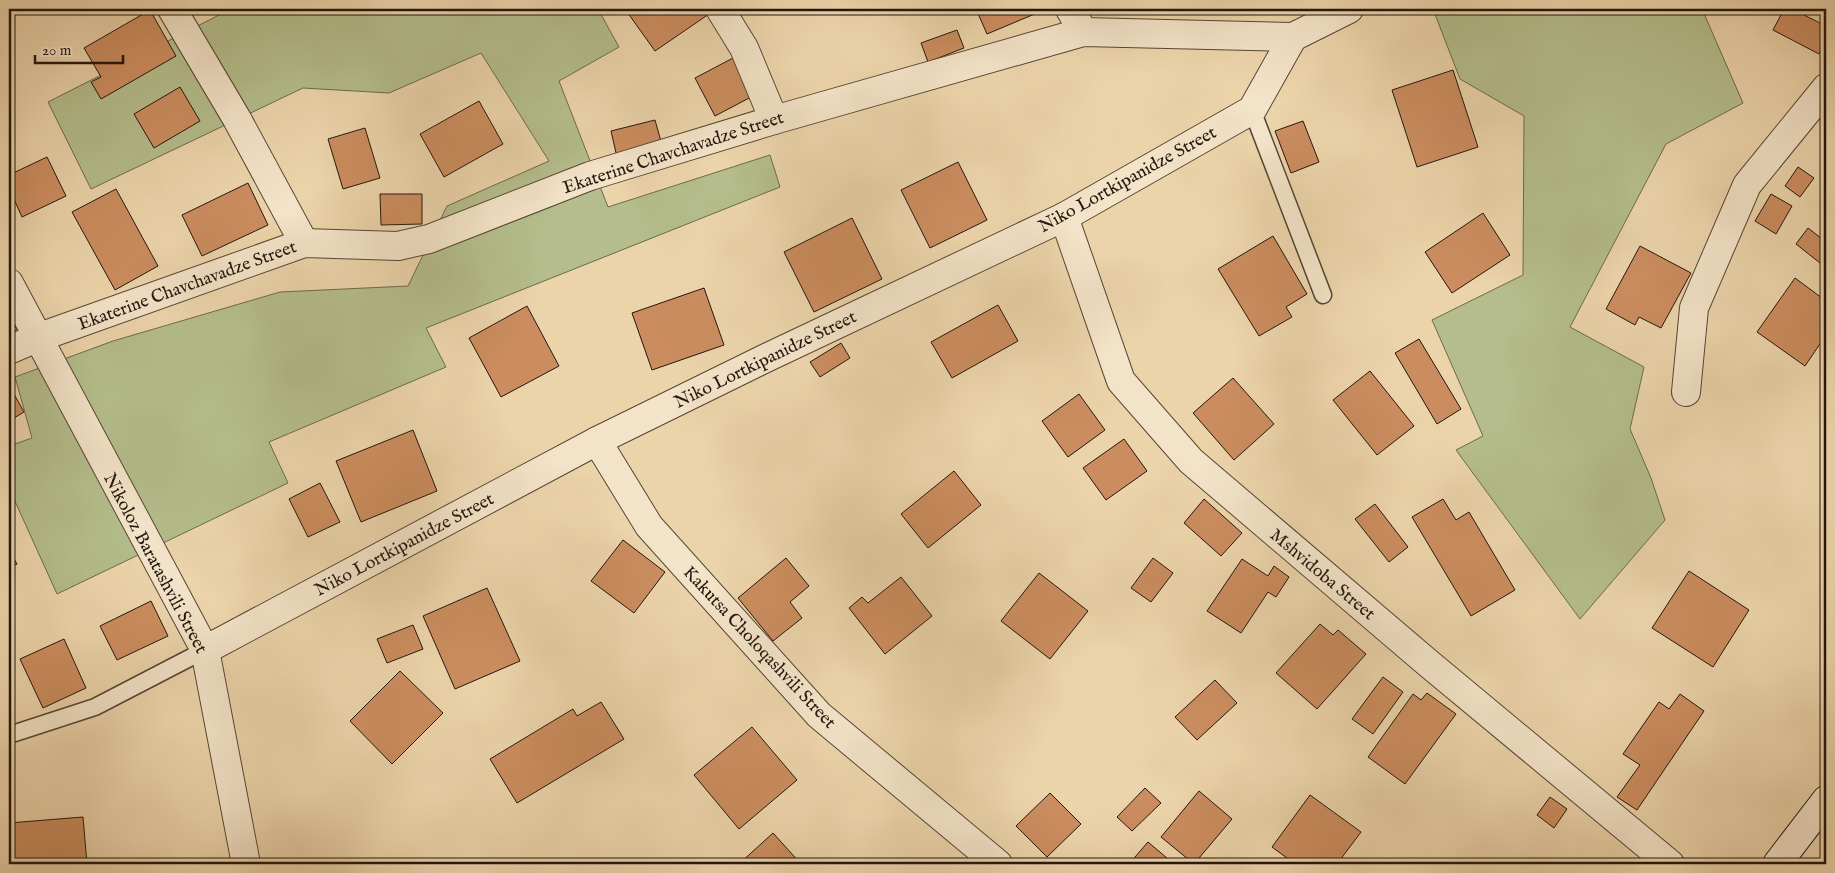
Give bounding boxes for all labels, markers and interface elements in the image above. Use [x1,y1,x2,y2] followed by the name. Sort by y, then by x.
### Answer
[35,32,122,64] scale bar
[42,41,72,60] text: 20 m
[560,107,787,200] street label: Ekaterine Chavchavadze Street
[1035,122,1221,239] street label: Niko Lortkipanidze Street
[75,236,300,337] street label: Ekaterine Chavchavadze Street
[671,306,861,414] street label: Niko Lortkipanidze Street
[97,470,212,658] street label: Nikoloz Baratashvili Street
[311,488,498,602] street label: Niko Lortkipanidze Street
[1265,524,1379,626] street label: Mshvidoba Street
[677,562,840,734] street label: Kakutsa Choloqashvili Street

